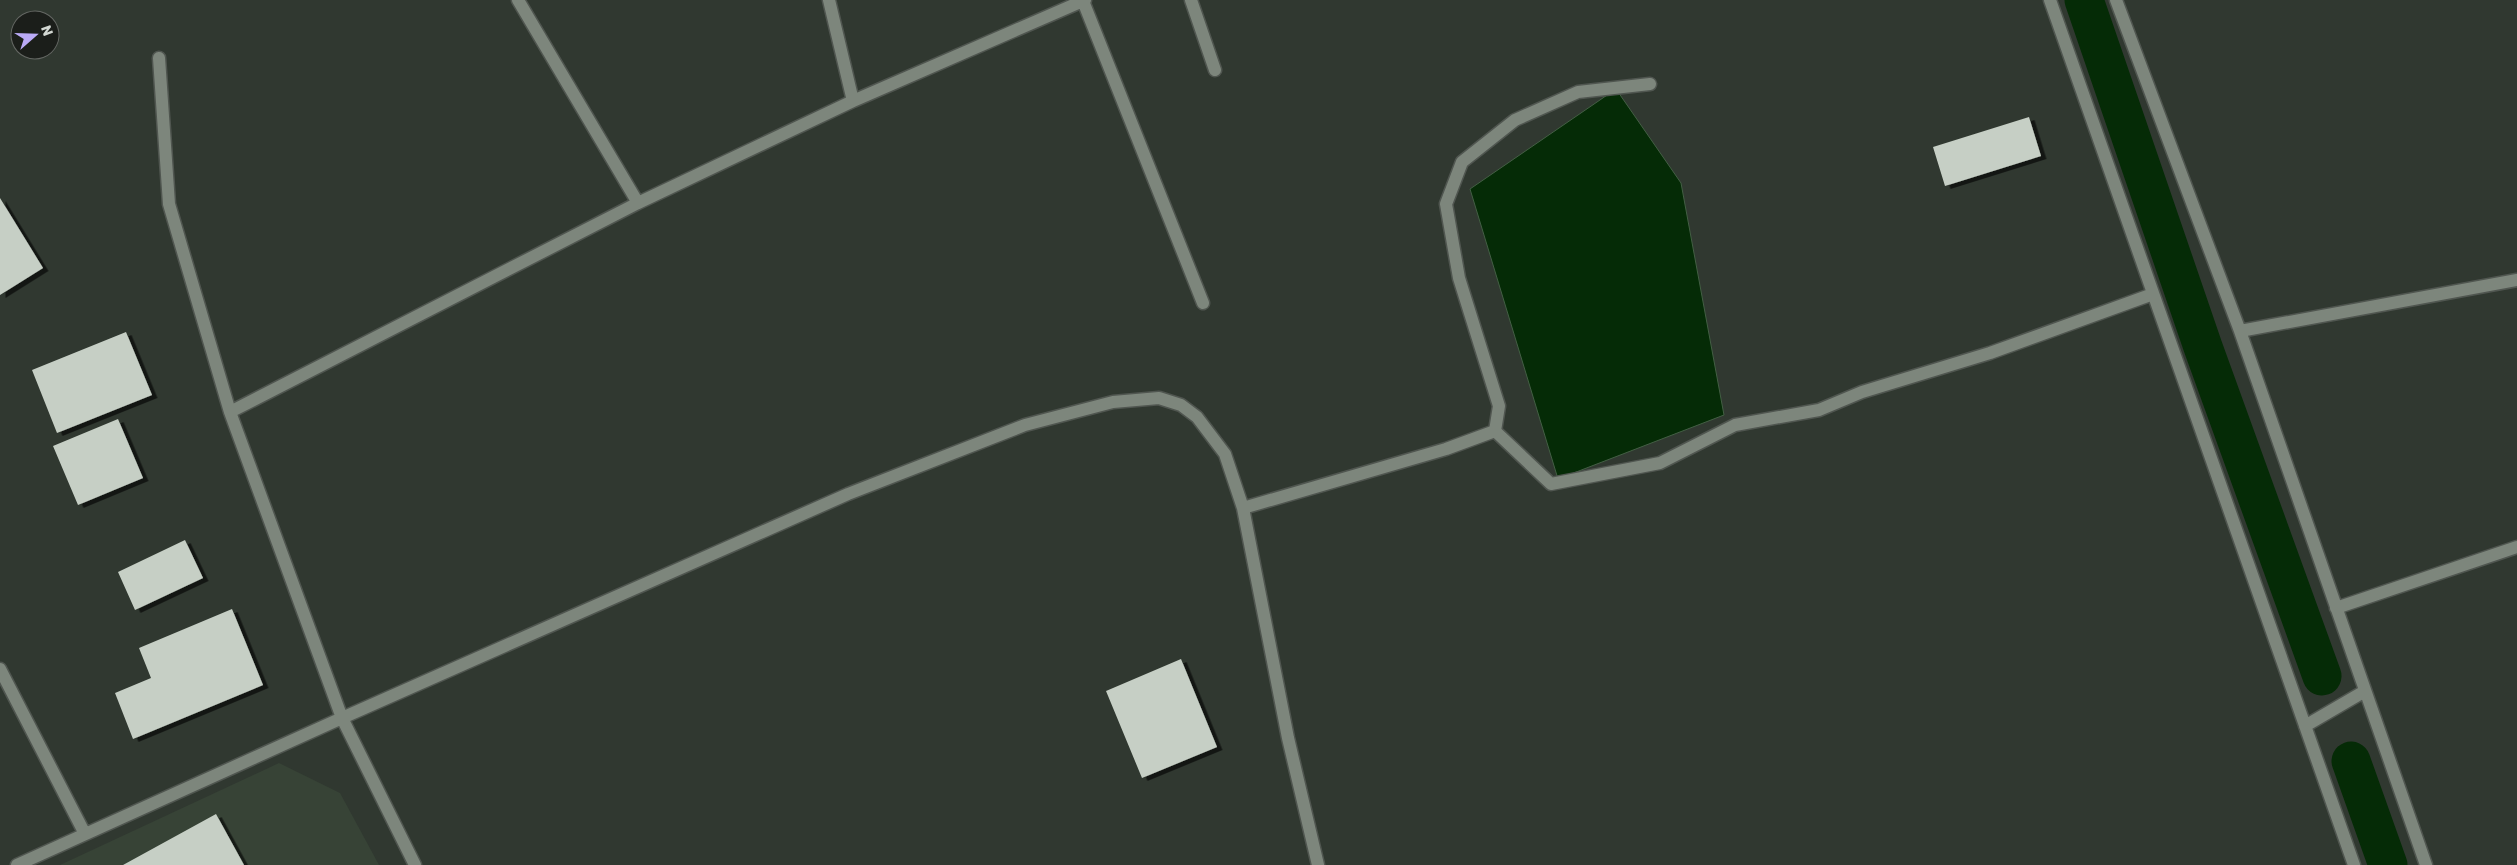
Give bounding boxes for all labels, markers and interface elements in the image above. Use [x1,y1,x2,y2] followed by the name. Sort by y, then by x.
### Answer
[10,10,60,60] north arrow
[37,23,56,38] text: N

